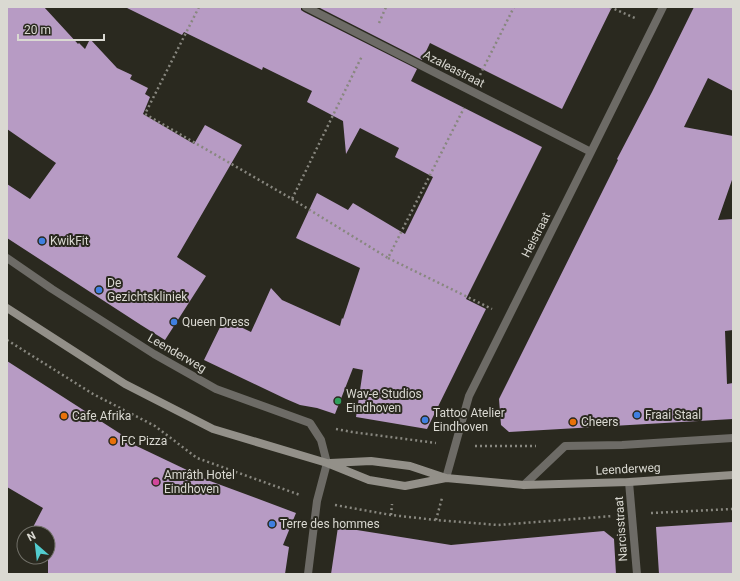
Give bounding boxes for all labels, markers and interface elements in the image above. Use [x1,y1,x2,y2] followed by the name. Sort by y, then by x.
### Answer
[18,16,104,42] scale bar
[24,23,51,37] text: 20 m
[421,48,487,91] street label: Azaleastraat
[519,210,553,260] street label: Heistraat
[50,234,89,248] place label: KwikFit
[37,236,47,246] marker: KwikFit
[107,276,188,304] place label: De Gezichtskliniek
[94,285,104,295] marker: De Gezichtskliniek
[182,315,250,329] place label: Queen Dress
[169,317,179,327] marker: Queen Dress
[145,331,209,375] street label: Leenderweg
[346,387,422,415] place label: Wav-e Studios Eindhoven
[333,396,343,406] marker: Wav-e Studios Eindhoven
[433,406,505,434] place label: Tattoo Atelier Eindhoven
[645,408,701,422] place label: Fraai Staal
[72,409,131,423] place label: Cafe Afrika
[632,410,642,420] marker: Fraai Staal
[59,411,69,421] marker: Cafe Afrika
[420,415,430,425] marker: Tattoo Atelier Eindhoven
[581,415,618,429] place label: Cheers
[568,417,578,427] marker: Cheers
[121,434,167,448] place label: FC Pizza
[108,436,118,446] marker: FC Pizza
[595,460,661,478] street label: Leenderweg
[164,468,235,496] place label: Amrâth Hotel Eindhoven
[151,477,161,487] marker: Amrâth Hotel Eindhoven
[612,496,630,562] street label: Narcisstraat
[280,517,380,531] place label: Terre des hommes
[267,519,277,529] marker: Terre des hommes
[16,525,56,565] north arrow
[25,529,38,544] text: N

